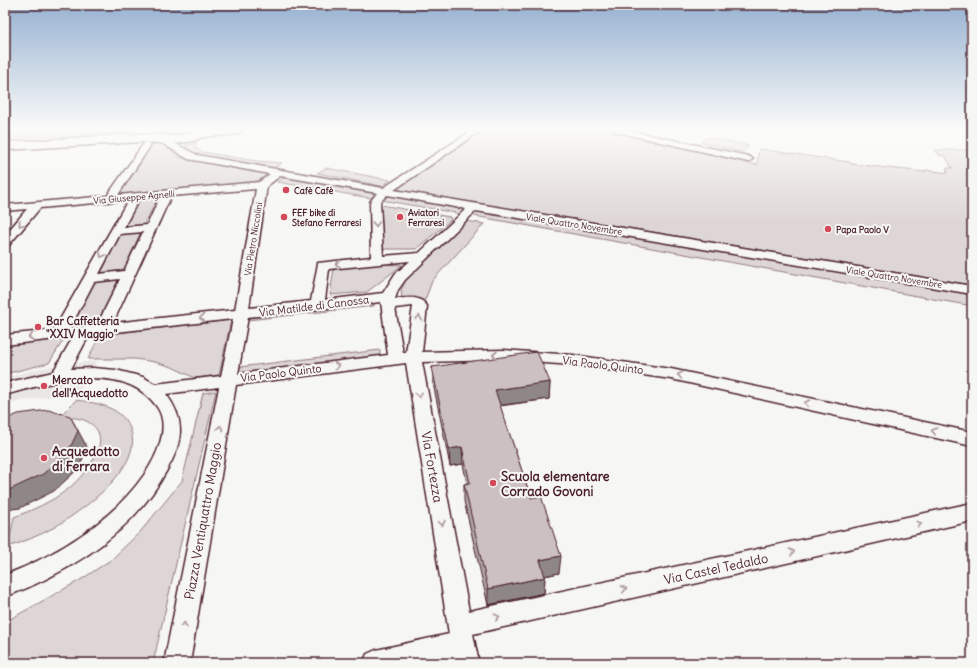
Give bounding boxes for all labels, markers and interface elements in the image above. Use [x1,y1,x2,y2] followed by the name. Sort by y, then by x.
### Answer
[281,185,291,195] marker: Cafè Cafè
[294,185,333,196] place label: Cafè Cafè
[93,188,175,206] street label: Via Giuseppe Agnelli
[242,201,264,277] street label: Via Pietro Niccolini
[292,207,361,228] place label: FEF bike di Stefano Ferraresi
[408,207,444,228] place label: Aviatori Ferraresi
[525,211,623,237] street label: Viale Quattro Novembre
[279,212,289,222] marker: FEF bike di Stefano Ferraresi
[395,212,405,222] marker: Aviatori Ferraresi
[19,219,26,226] one-way arrow
[372,221,380,227] one-way arrow
[823,224,833,234] marker: Papa Paolo V
[836,224,889,236] place label: Papa Paolo V
[100,251,107,258] one-way arrow
[335,260,341,269] one-way arrow
[845,264,943,290] street label: Viale Quattro Novembre
[258,292,370,320] street label: Via Matilde di Canossa
[199,313,205,322] one-way arrow
[46,314,120,342] place label: Bar Caffetteria "XXIV Maggio"
[414,315,423,321] one-way arrow
[33,322,43,332] marker: Bar Caffetteria "XXIV Maggio"
[28,333,34,342] one-way arrow
[492,351,498,359] one-way arrow
[562,353,644,377] street label: Via Paolo Quinto
[240,361,322,385] street label: Via Paolo Quinto
[334,362,340,371] one-way arrow
[677,371,683,380] one-way arrow
[52,373,128,401] place label: Mercato dell'Acquedotto
[39,381,49,391] marker: Mercato dell'Acquedotto
[415,392,423,398] one-way arrow
[804,399,810,407] one-way arrow
[216,425,224,431] one-way arrow
[931,427,937,435] one-way arrow
[417,430,447,504] street label: Via Fortezza
[181,441,225,601] street label: Piazza Ventiquattro Maggio
[52,443,120,475] place label: Acquedotto di Ferrara
[39,453,49,463] marker: Acquedotto di Ferrara
[501,468,610,500] place label: Scuola elementare Corrado Govoni
[488,478,498,488] marker: Scuola elementare Corrado Govoni
[437,520,445,526] one-way arrow
[916,520,922,528] one-way arrow
[789,548,795,556] one-way arrow
[662,550,770,588] street label: Via Castel Tedaldo
[621,585,627,593] one-way arrow
[494,613,501,621] one-way arrow
[179,622,188,628] one-way arrow

